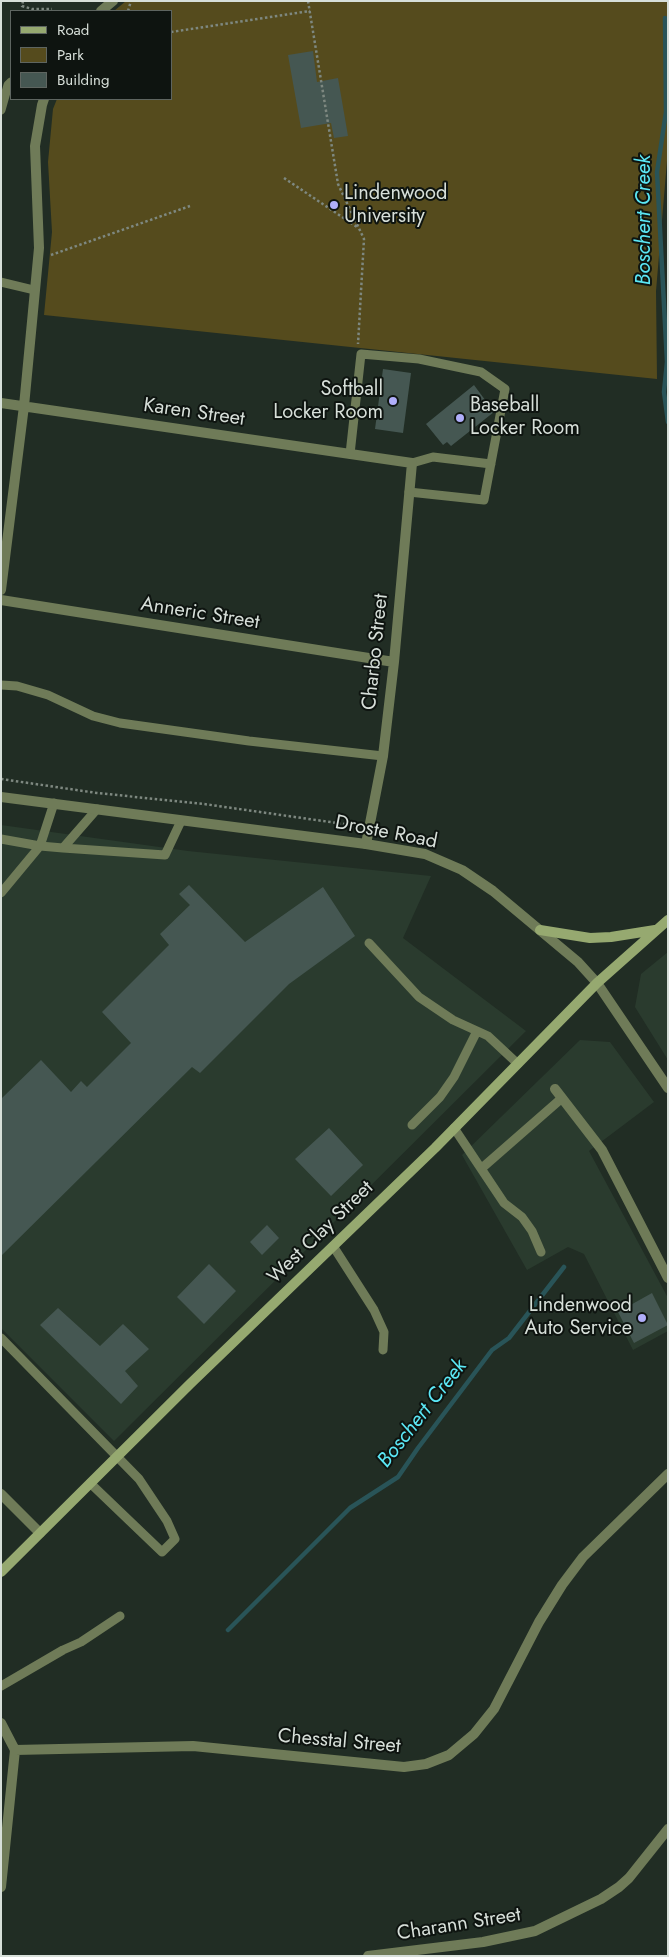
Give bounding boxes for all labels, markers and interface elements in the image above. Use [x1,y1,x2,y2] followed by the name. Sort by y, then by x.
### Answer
[10,10,172,100] legend
[57,19,89,41] text: Road
[57,44,84,66] text: Park
[57,69,109,91] text: Building
[632,155,658,285] water label: Boschert Creek
[344,182,447,229] place label: Lindenwood University
[328,199,340,211] marker: Lindenwood University
[273,378,383,425] place label: Softball Locker Room
[142,394,246,432] street label: Karen Street
[470,394,580,441] place label: Baseball Locker Room
[387,395,399,407] marker: Softball Locker Room
[454,412,466,424] marker: Baseball Locker Room
[139,593,261,635] street label: Anneric Street
[358,593,394,711] street label: Charbo Street
[333,811,439,855] street label: Droste Road
[263,1177,379,1289] street label: West Clay Street
[524,1294,632,1341] place label: Lindenwood Auto Service
[636,1312,648,1324] marker: Lindenwood Auto Service
[373,1355,473,1473] water label: Boschert Creek
[277,1725,401,1759] street label: Chesstal Street
[395,1903,523,1947] street label: Charann Street

